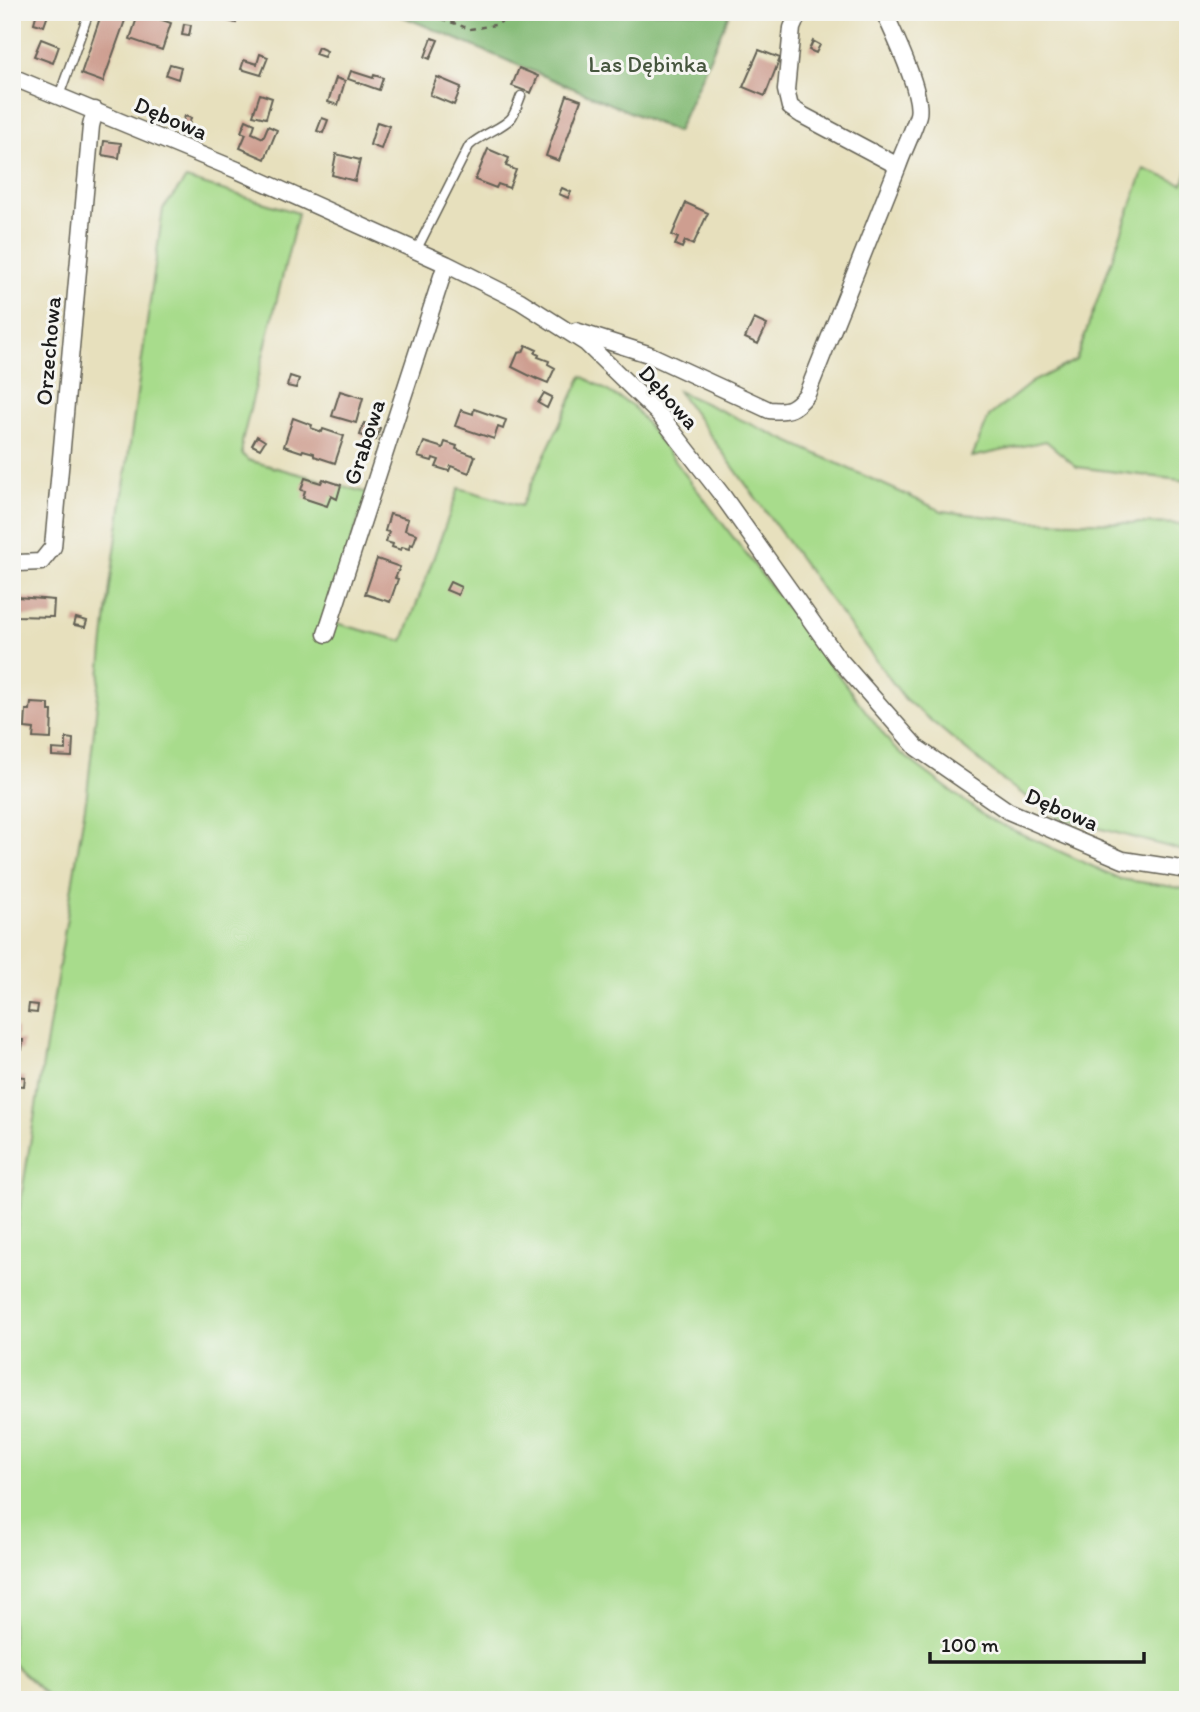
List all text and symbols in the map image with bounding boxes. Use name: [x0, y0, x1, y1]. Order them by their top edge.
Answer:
park label: Las Dębinka: [588, 50, 708, 78]
street label: Dębowa: [130, 90, 212, 146]
street label: Orzechowa: [29, 295, 67, 407]
street label: Dębowa: [633, 359, 705, 435]
street label: Grabowa: [337, 396, 391, 488]
street label: Dębowa: [1021, 781, 1103, 837]
scale bar: [930, 1621, 1144, 1665]
text: 100 m: [941, 1632, 999, 1657]

